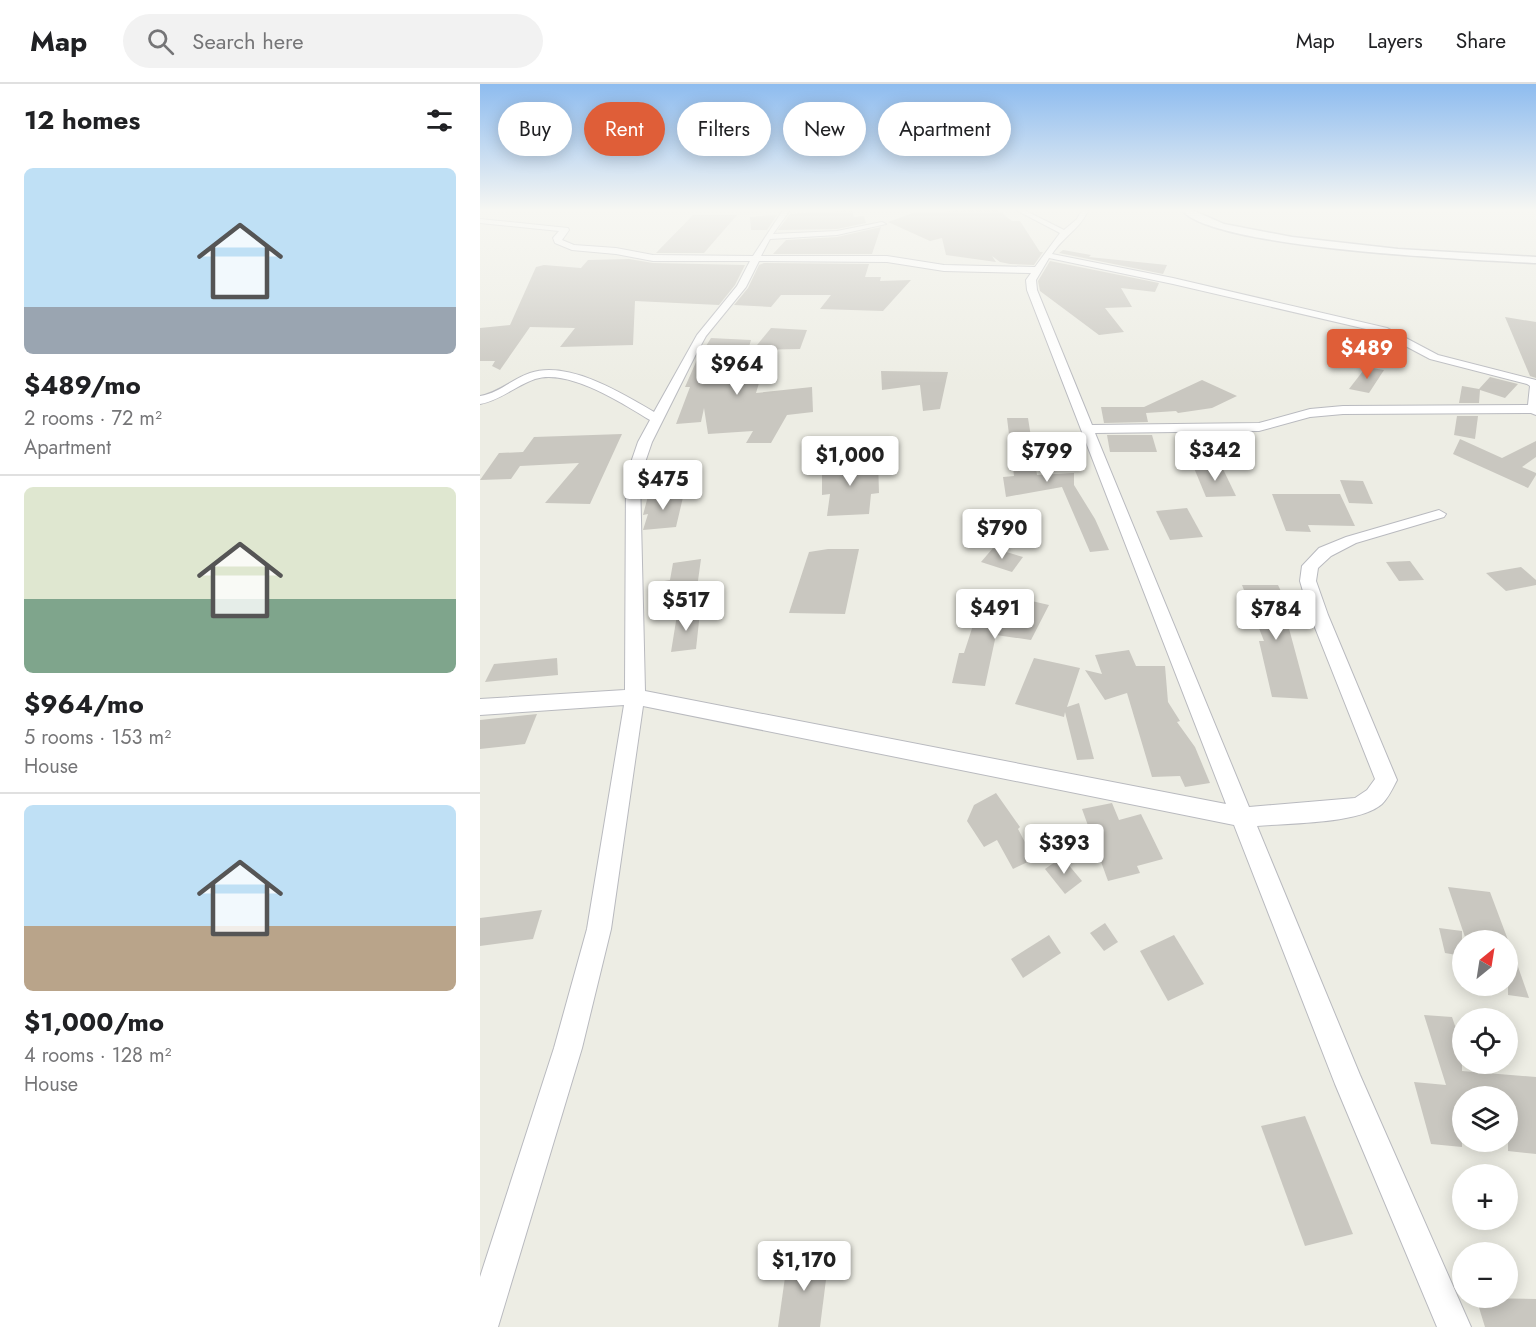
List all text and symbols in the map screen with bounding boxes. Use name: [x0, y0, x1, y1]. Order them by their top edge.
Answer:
search box: [123, 14, 543, 68]
text: Map: [30, 21, 87, 62]
icon: search: [144, 25, 177, 58]
text: Search here: [192, 25, 304, 57]
text: Map: [1296, 26, 1335, 56]
text: Layers: [1368, 26, 1423, 56]
text: Share: [1456, 26, 1506, 56]
text: 12 homes: [24, 101, 140, 139]
chip: Buy: [498, 102, 572, 156]
chip: Rent: [584, 102, 665, 156]
chip: Filters: [677, 102, 771, 156]
chip: New: [783, 102, 866, 156]
chip: Apartment: [878, 102, 1011, 156]
icon: filters: [423, 104, 456, 137]
icon: home: [186, 207, 294, 315]
pin: $489: [1331, 329, 1403, 380]
text: $489: [1341, 334, 1393, 363]
pin: $964: [701, 345, 773, 396]
text: $964: [710, 350, 764, 379]
text: $489/mo: [24, 366, 141, 404]
text: 2 rooms · 72 m²: [24, 404, 162, 433]
pin: $342: [1179, 431, 1251, 482]
pin: $799: [1011, 432, 1083, 483]
text: Apartment: [24, 433, 111, 462]
pin: $1,000: [801, 436, 899, 487]
text: $342: [1189, 436, 1241, 465]
text: $799: [1021, 437, 1073, 466]
text: $1,000: [816, 441, 884, 470]
pin: $475: [627, 460, 699, 511]
text: $475: [637, 465, 689, 494]
pin: $790: [966, 509, 1038, 560]
text: $790: [976, 514, 1028, 543]
icon: home: [186, 526, 294, 634]
pin: $517: [650, 581, 722, 632]
text: $517: [662, 586, 710, 615]
pin: $491: [959, 589, 1031, 640]
pin: $784: [1240, 590, 1312, 641]
text: $491: [970, 594, 1020, 623]
text: $784: [1251, 595, 1302, 624]
text: $964/mo: [24, 685, 144, 723]
text: 5 rooms · 153 m²: [24, 723, 171, 752]
text: House: [24, 752, 78, 781]
pin: $393: [1028, 824, 1100, 875]
text: $393: [1039, 829, 1089, 858]
icon: home: [186, 844, 294, 952]
north arrow: [1452, 930, 1518, 996]
map controls: [1452, 930, 1518, 1308]
text: $1,000/mo: [24, 1003, 164, 1041]
button: locate: [1452, 1008, 1518, 1074]
text: 4 rooms · 128 m²: [24, 1041, 172, 1070]
text: House: [24, 1070, 78, 1099]
button: layers: [1452, 1086, 1518, 1152]
button: +: [1452, 1164, 1518, 1230]
pin: $1,170: [755, 1241, 853, 1292]
button: −: [1452, 1242, 1518, 1308]
text: $1,170: [772, 1246, 836, 1275]

